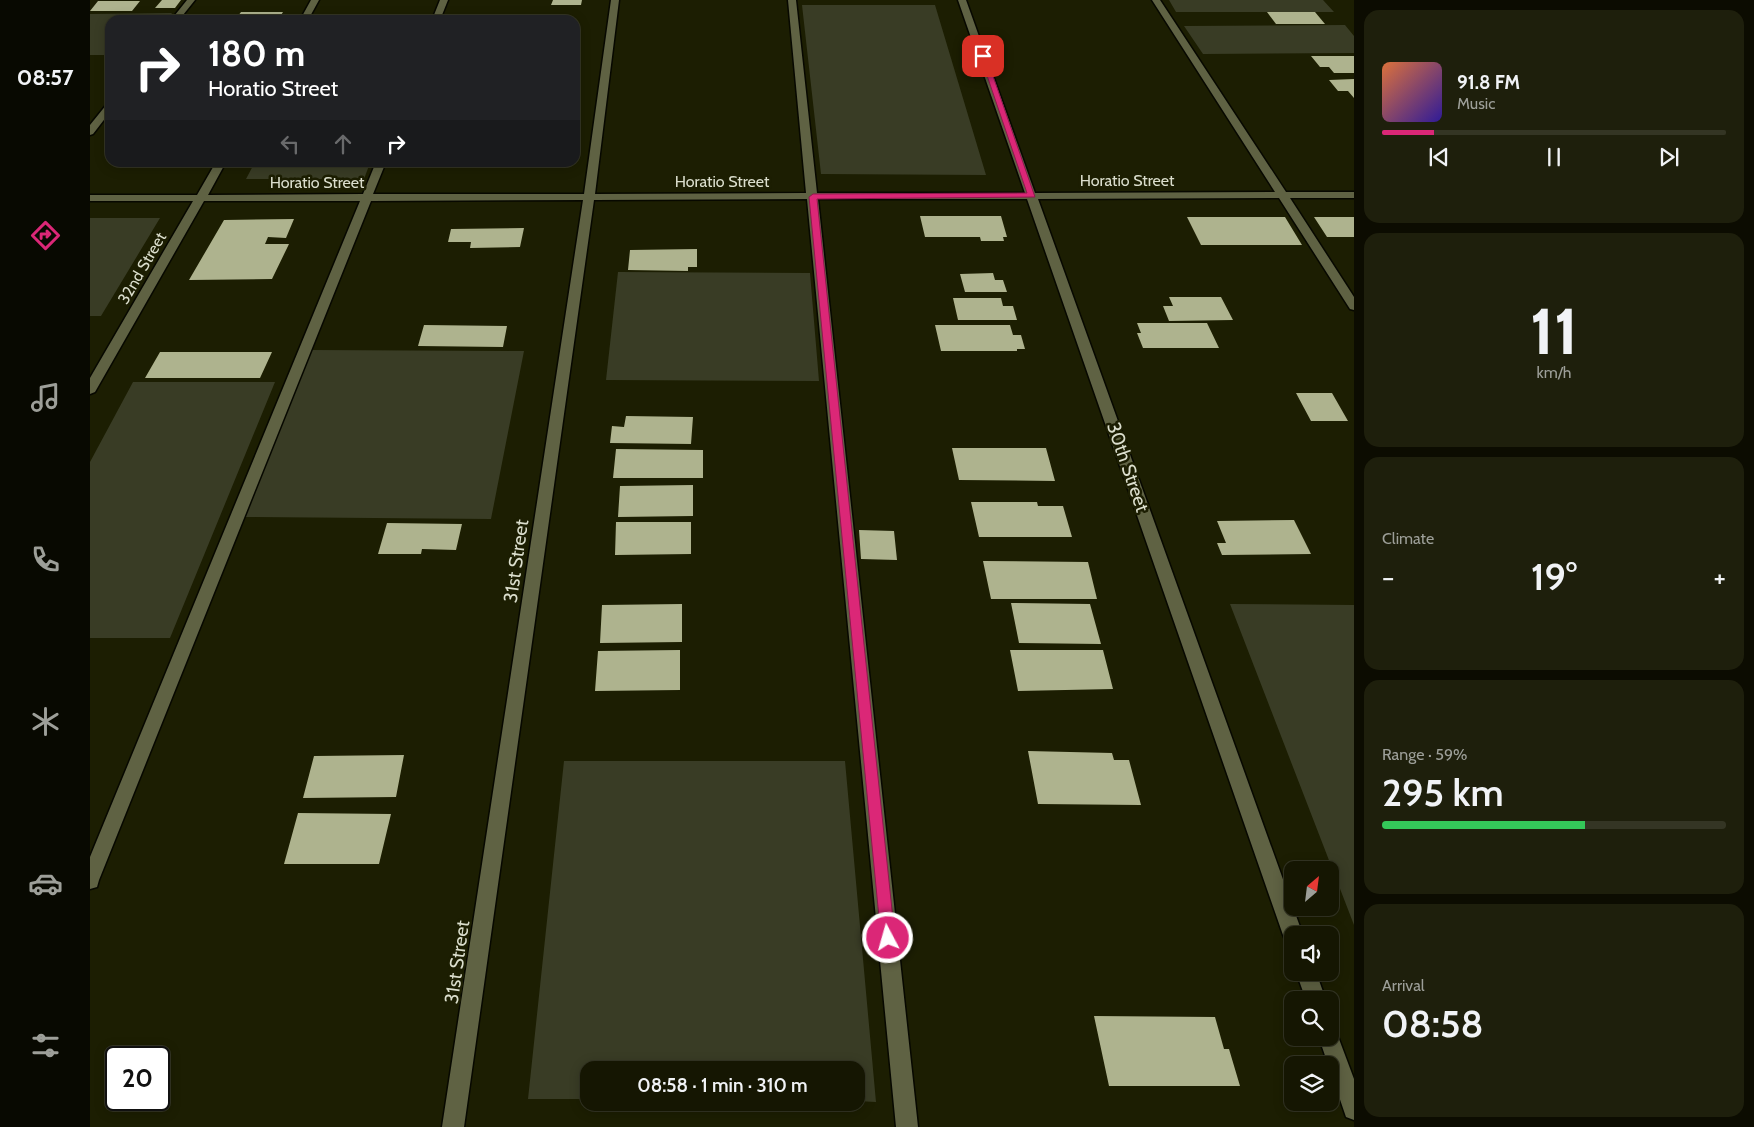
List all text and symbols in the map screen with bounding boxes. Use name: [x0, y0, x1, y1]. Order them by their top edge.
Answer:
text: 180 m: [208, 32, 305, 75]
icon: right: [125, 35, 190, 100]
pin: [962, 35, 1004, 77]
icon: arrive: [969, 42, 997, 70]
text: 08:57: [17, 64, 73, 91]
text: 91.8 FM: [1457, 71, 1520, 94]
text: Horatio Street: [208, 75, 338, 102]
text: Music: [1457, 94, 1495, 113]
icon: left: [276, 130, 304, 158]
icon: ahead: [329, 130, 357, 158]
icon: right: [382, 130, 410, 158]
icon: previous: [1425, 143, 1453, 171]
icon: pause: [1540, 143, 1568, 171]
icon: next: [1655, 143, 1683, 171]
street label: Horatio Street: [1080, 171, 1175, 190]
street label: Horatio Street: [675, 172, 770, 191]
street label: Horatio Street: [270, 173, 365, 192]
icon: directions: [28, 218, 63, 253]
street label: 32nd Street: [114, 228, 170, 307]
text: 11: [1530, 291, 1578, 370]
text: km/h: [1536, 363, 1572, 382]
icon: music: [28, 380, 63, 415]
street label: 30th Street: [1102, 419, 1154, 515]
street label: 31st Street: [499, 517, 533, 604]
text: Climate: [1382, 529, 1434, 548]
icon: phone: [28, 542, 63, 577]
text: 19°: [1531, 553, 1577, 600]
text: −: [1382, 560, 1394, 594]
text: +: [1714, 560, 1726, 594]
icon: climate: [28, 704, 63, 739]
text: Range · 59%: [1382, 745, 1468, 764]
text: 295 km: [1382, 769, 1504, 816]
north arrow: [1284, 861, 1339, 916]
map controls: [1284, 861, 1339, 1111]
icon: car: [28, 866, 63, 901]
position arrow: [861, 911, 913, 963]
street label: 31st Street: [440, 918, 474, 1005]
button: sound: [1284, 926, 1339, 981]
text: Arrival: [1382, 976, 1425, 995]
button: search: [1284, 991, 1339, 1046]
text: 08:58: [1382, 1000, 1483, 1047]
icon: filters: [28, 1028, 63, 1063]
speed limit sign: 20: [105, 1046, 170, 1111]
button: layers: [1284, 1056, 1339, 1111]
text: 08:58 · 1 min · 310 m: [637, 1074, 808, 1097]

